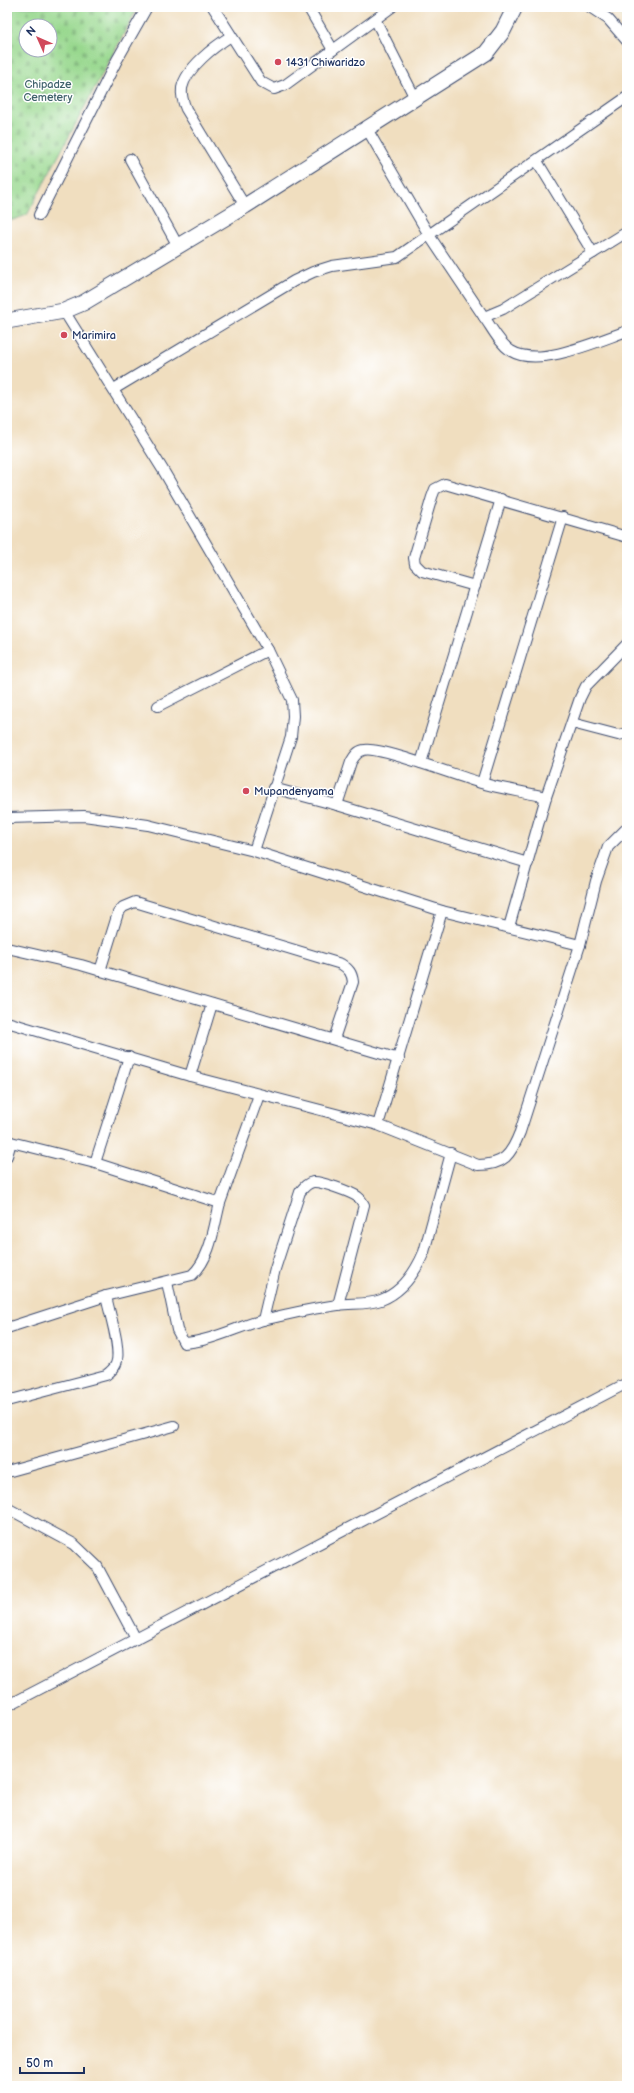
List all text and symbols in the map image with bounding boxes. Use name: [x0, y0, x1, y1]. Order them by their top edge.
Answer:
north arrow: [18, 18, 58, 58]
text: N: [24, 24, 39, 39]
place label: 1431 Chiwaridzo: [286, 56, 365, 69]
marker: 1431 Chiwaridzo: [273, 57, 283, 67]
park label: Chipadze Cemetery: [23, 78, 73, 104]
place label: Marimira: [72, 329, 116, 342]
marker: Marimira: [59, 330, 69, 340]
place label: Mupandenyama: [254, 785, 334, 798]
marker: Mupandenyama: [241, 786, 251, 796]
scale bar: [20, 2049, 84, 2075]
text: 50 m: [26, 2056, 53, 2071]

